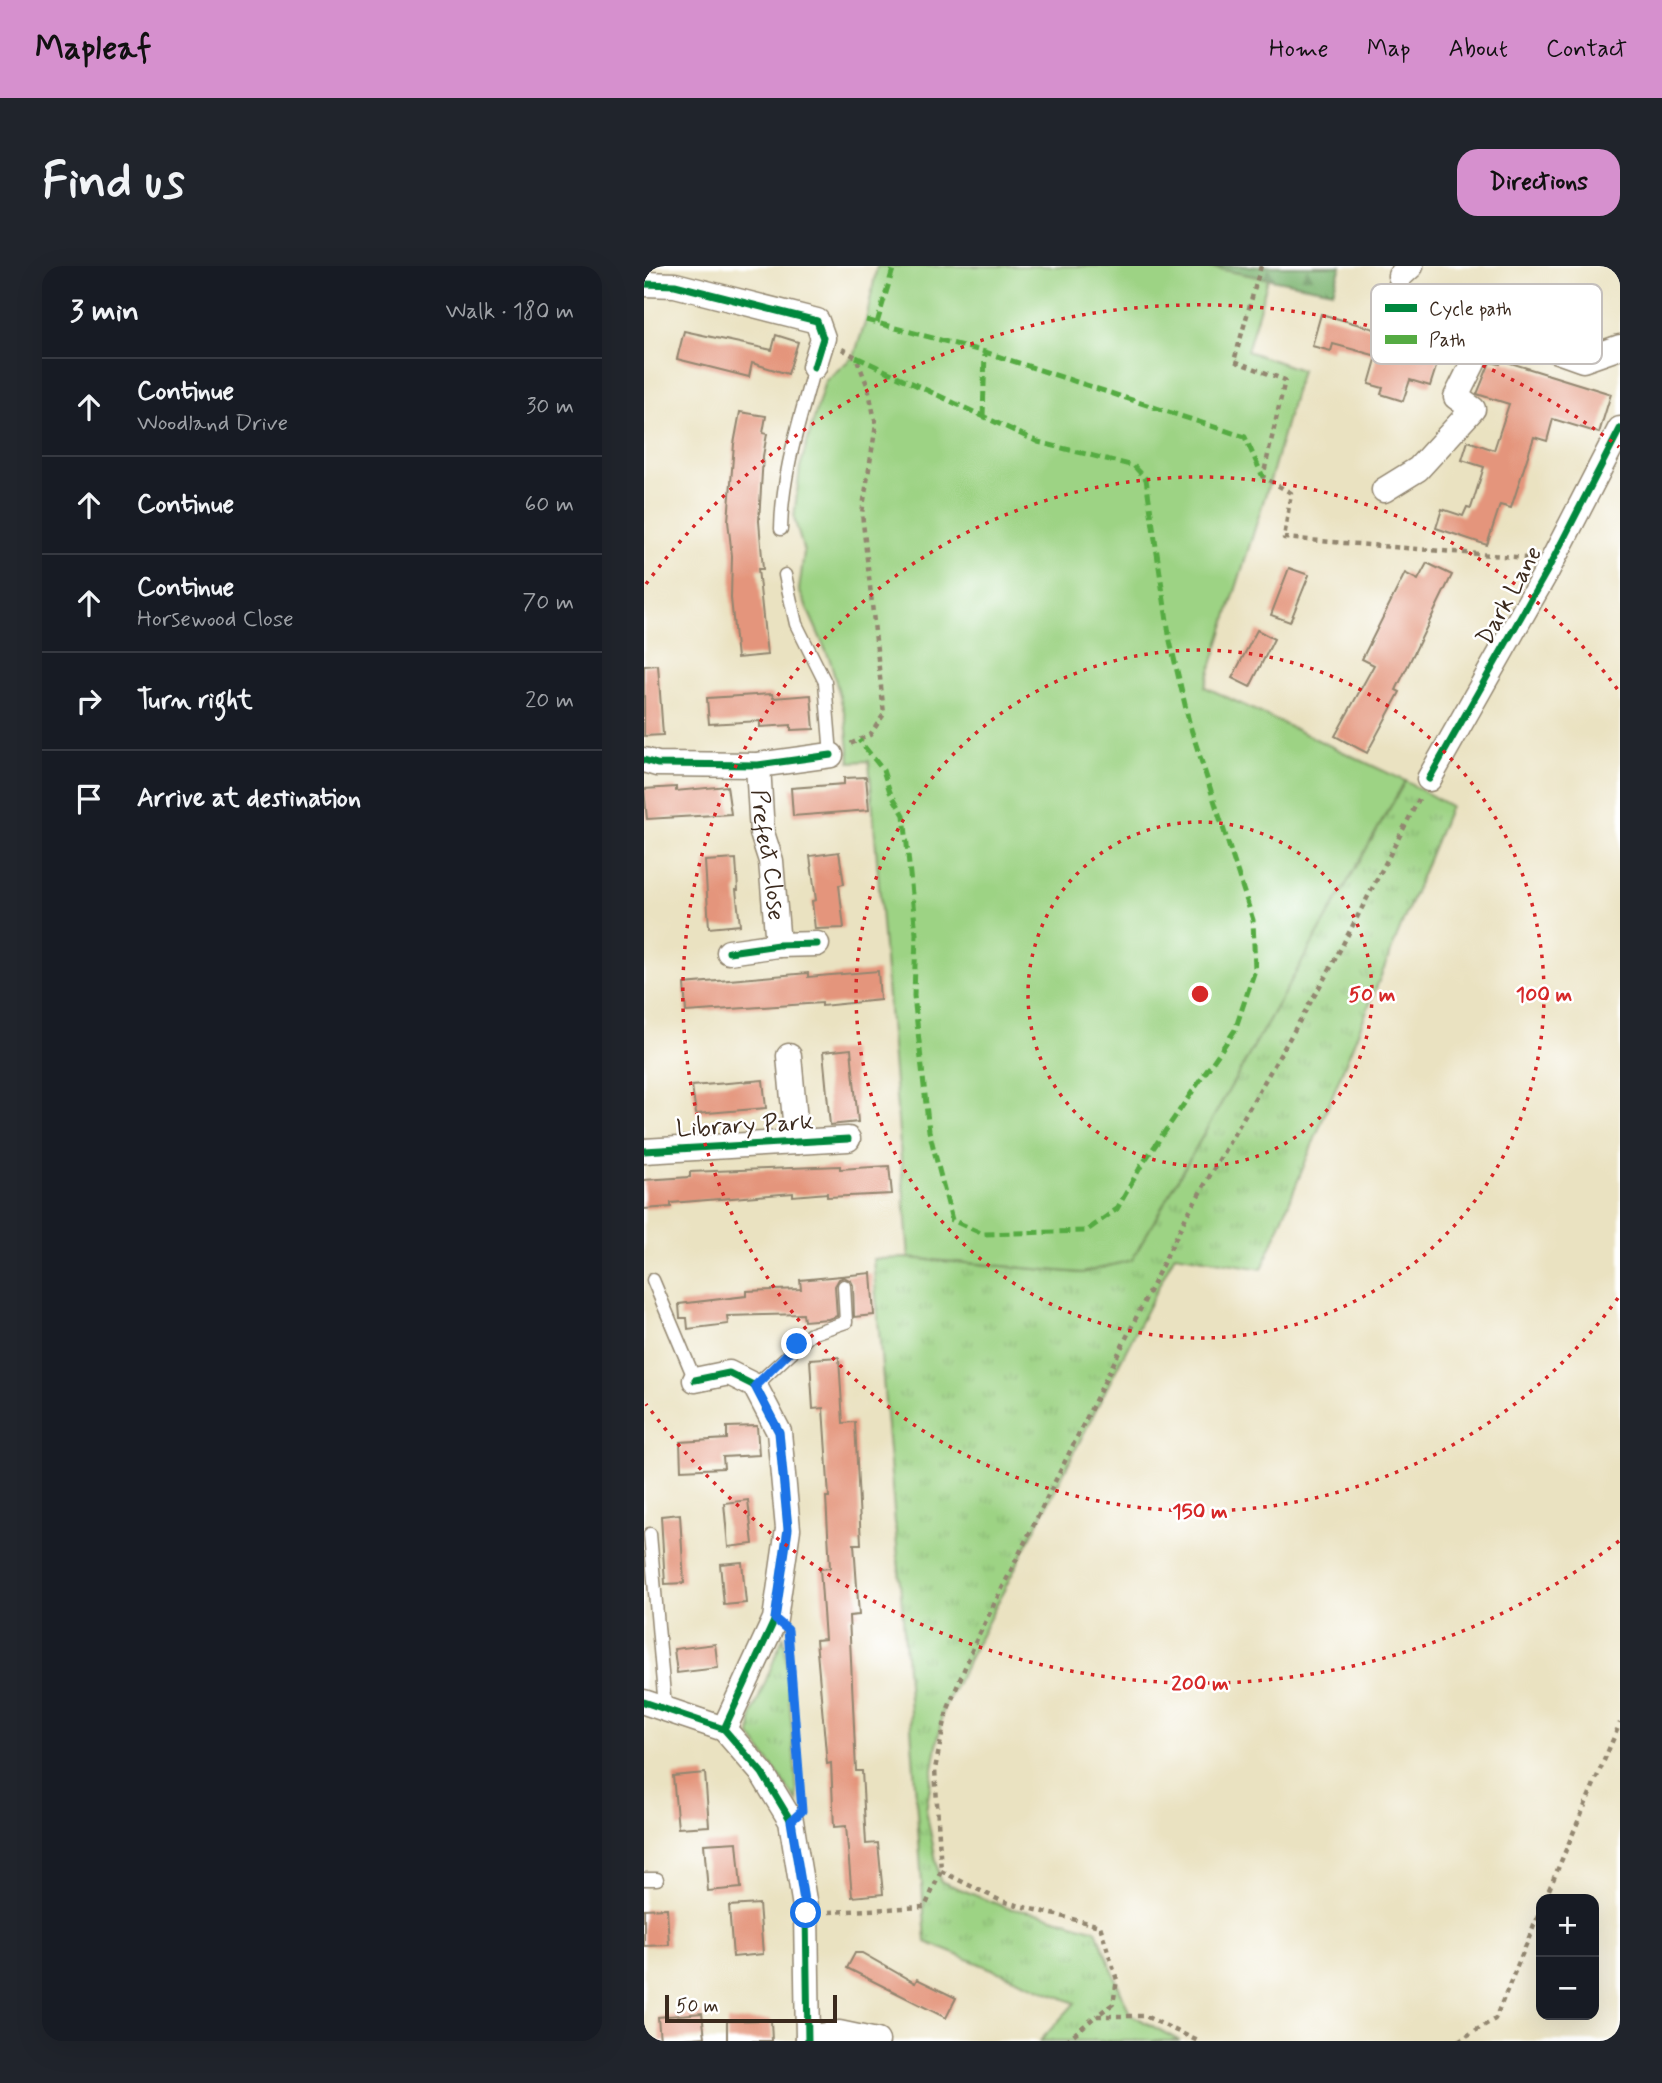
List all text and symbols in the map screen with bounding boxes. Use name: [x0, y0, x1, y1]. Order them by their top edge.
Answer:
text: Mapleaf: [35, 27, 151, 71]
text: Home: [1269, 34, 1329, 65]
text: Map: [1367, 34, 1411, 65]
text: About: [1449, 34, 1508, 65]
text: Contact: [1546, 34, 1627, 65]
button: Directions: [1457, 149, 1620, 216]
text: Find us: [42, 150, 185, 215]
legend: [1371, 284, 1602, 364]
text: 3 min: [70, 292, 139, 331]
text: Walk · 180 m: [445, 297, 574, 327]
text: Cycle path: [1429, 297, 1512, 322]
text: Path: [1429, 328, 1466, 353]
text: Continue: [137, 375, 234, 409]
icon: ahead: [70, 388, 108, 426]
text: 30 m: [526, 392, 574, 422]
text: Woodland Drive: [137, 409, 288, 439]
icon: ahead: [70, 486, 108, 524]
text: Continue: [137, 488, 234, 522]
text: 60 m: [525, 490, 574, 520]
street label: Dark Lane: [1470, 541, 1550, 651]
text: Continue: [137, 571, 234, 605]
icon: ahead: [70, 584, 108, 622]
text: 70 m: [522, 588, 574, 618]
text: Horsewood Close: [137, 605, 294, 635]
icon: right: [70, 682, 108, 720]
text: Turn right: [137, 684, 253, 718]
text: 20 m: [525, 686, 574, 716]
icon: arrive: [70, 780, 108, 818]
text: Arrive at destination: [137, 782, 361, 816]
street label: Prefect Close: [744, 789, 791, 922]
text: 50 m: [1349, 981, 1396, 1009]
text: 100 m: [1516, 981, 1572, 1009]
centre of rings: [1188, 982, 1212, 1006]
street label: Library Park: [676, 1107, 814, 1145]
route end: [781, 1328, 812, 1359]
text: 150 m: [1172, 1498, 1228, 1526]
text: 200 m: [1171, 1670, 1229, 1698]
map controls: [1536, 1894, 1599, 2020]
button: +: [1536, 1894, 1599, 1957]
route start: [790, 1897, 821, 1928]
button: −: [1536, 1957, 1599, 2020]
scale bar: [665, 1992, 836, 2024]
text: 50 m: [676, 1994, 719, 2019]

